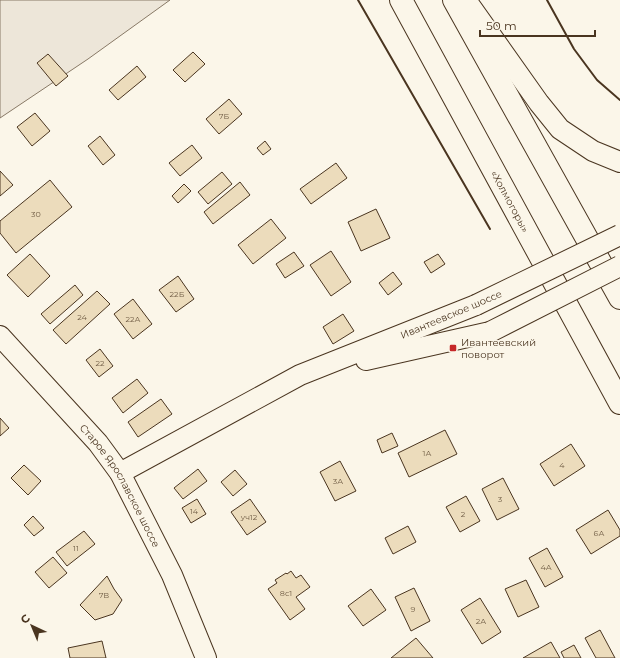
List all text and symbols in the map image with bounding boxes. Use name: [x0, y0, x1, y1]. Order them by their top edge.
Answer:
scale bar: [480, 12, 595, 38]
text: 50 m: [486, 18, 517, 33]
house number: 7Б: [219, 111, 229, 121]
street label: «Холмогоры»: [488, 168, 532, 235]
house number: 30: [31, 209, 41, 219]
street label: Ивантеевское шоссе: [398, 287, 504, 342]
house number: 22Б: [170, 289, 185, 299]
house number: 24: [77, 312, 88, 322]
house number: 22А: [125, 314, 141, 324]
place label: Ивантеевский поворот: [461, 336, 536, 361]
marker: Ивантеевский поворот: [448, 343, 458, 353]
house number: 22: [95, 358, 105, 368]
street label: Старое Ярославское шоссе: [77, 421, 163, 550]
house number: 1А: [423, 448, 431, 458]
house number: 4: [559, 460, 565, 470]
house number: 3А: [333, 476, 343, 486]
house number: 3: [498, 494, 503, 504]
house number: 14: [190, 506, 199, 516]
house number: 2: [461, 509, 466, 519]
house number: уч12: [240, 512, 258, 522]
house number: 6А: [594, 528, 604, 538]
house number: 11: [73, 543, 79, 553]
house number: 4А: [540, 562, 552, 572]
house number: 8с1: [280, 588, 292, 598]
house number: 7В: [99, 590, 109, 600]
house number: 9: [411, 604, 416, 614]
north arrow: [12, 606, 52, 646]
text: С: [17, 611, 33, 627]
house number: 2А: [476, 616, 486, 626]

